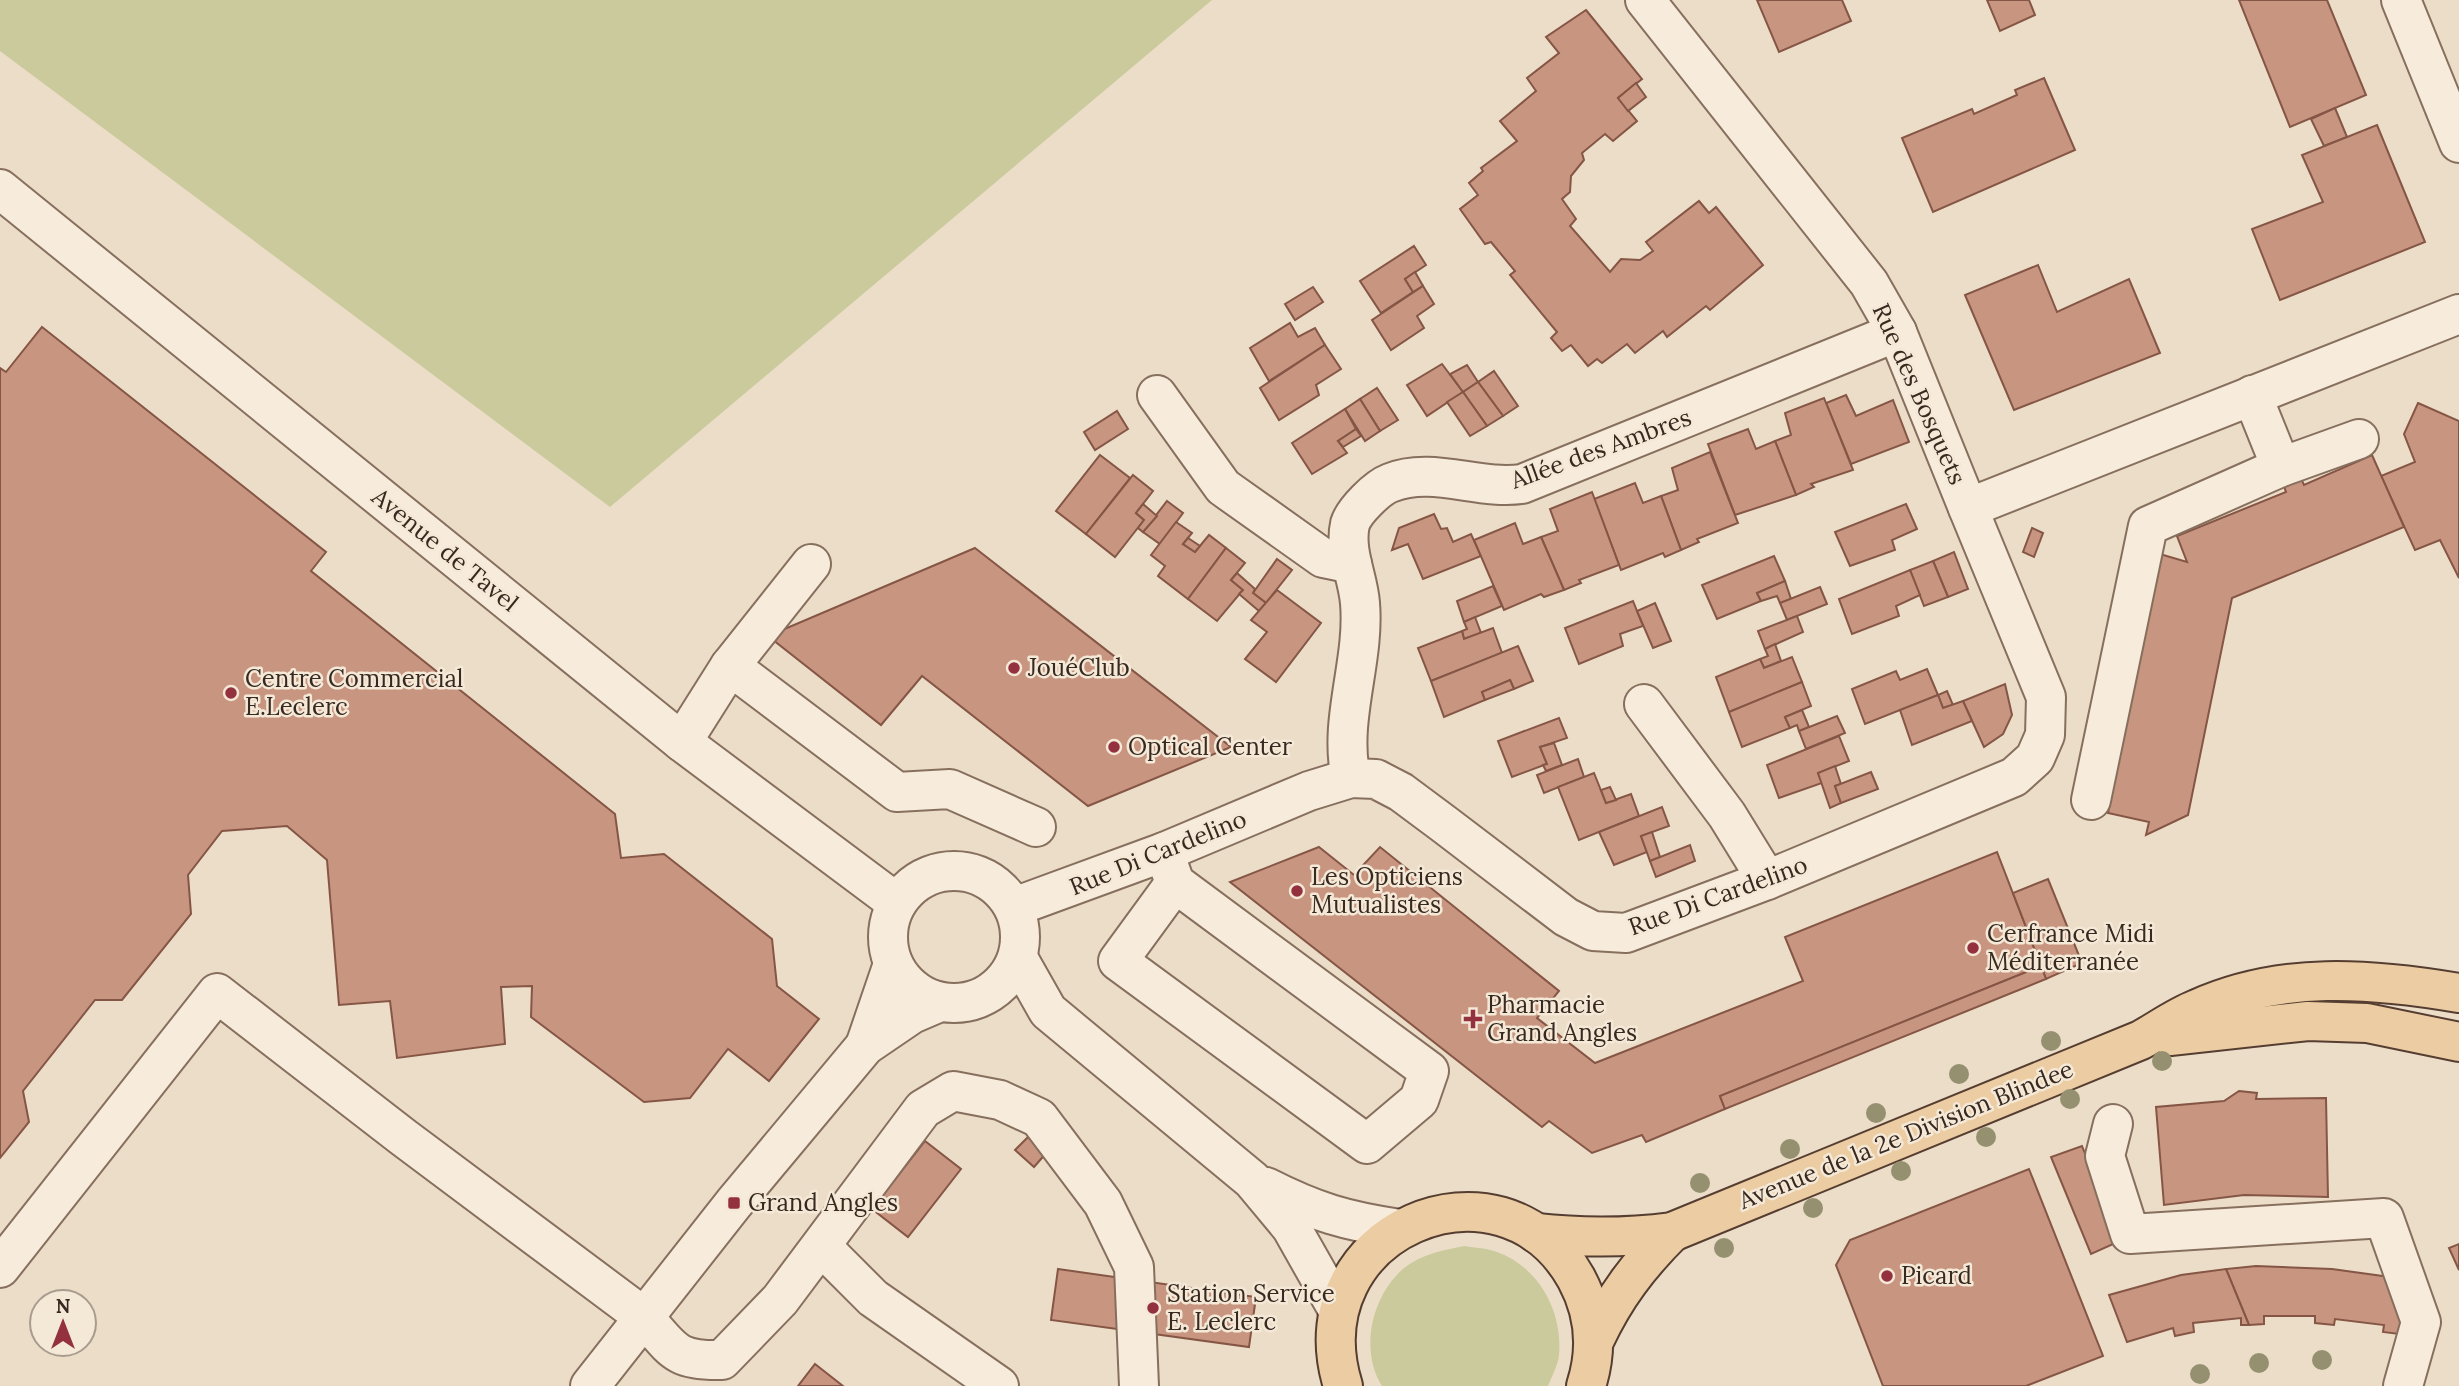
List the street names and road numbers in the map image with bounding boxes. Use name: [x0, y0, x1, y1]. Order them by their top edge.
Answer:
street label: Rue des Bosquets: [1866, 298, 1973, 489]
street label: Allée des Ambres: [1505, 401, 1695, 496]
street label: Avenue de Tavel: [365, 480, 525, 618]
street label: Rue Di Cardelino: [1065, 803, 1251, 902]
street label: Rue Di Cardelino: [1624, 849, 1812, 942]
street label: Avenue de la 2e Division Blindee: [1733, 1053, 2078, 1216]

